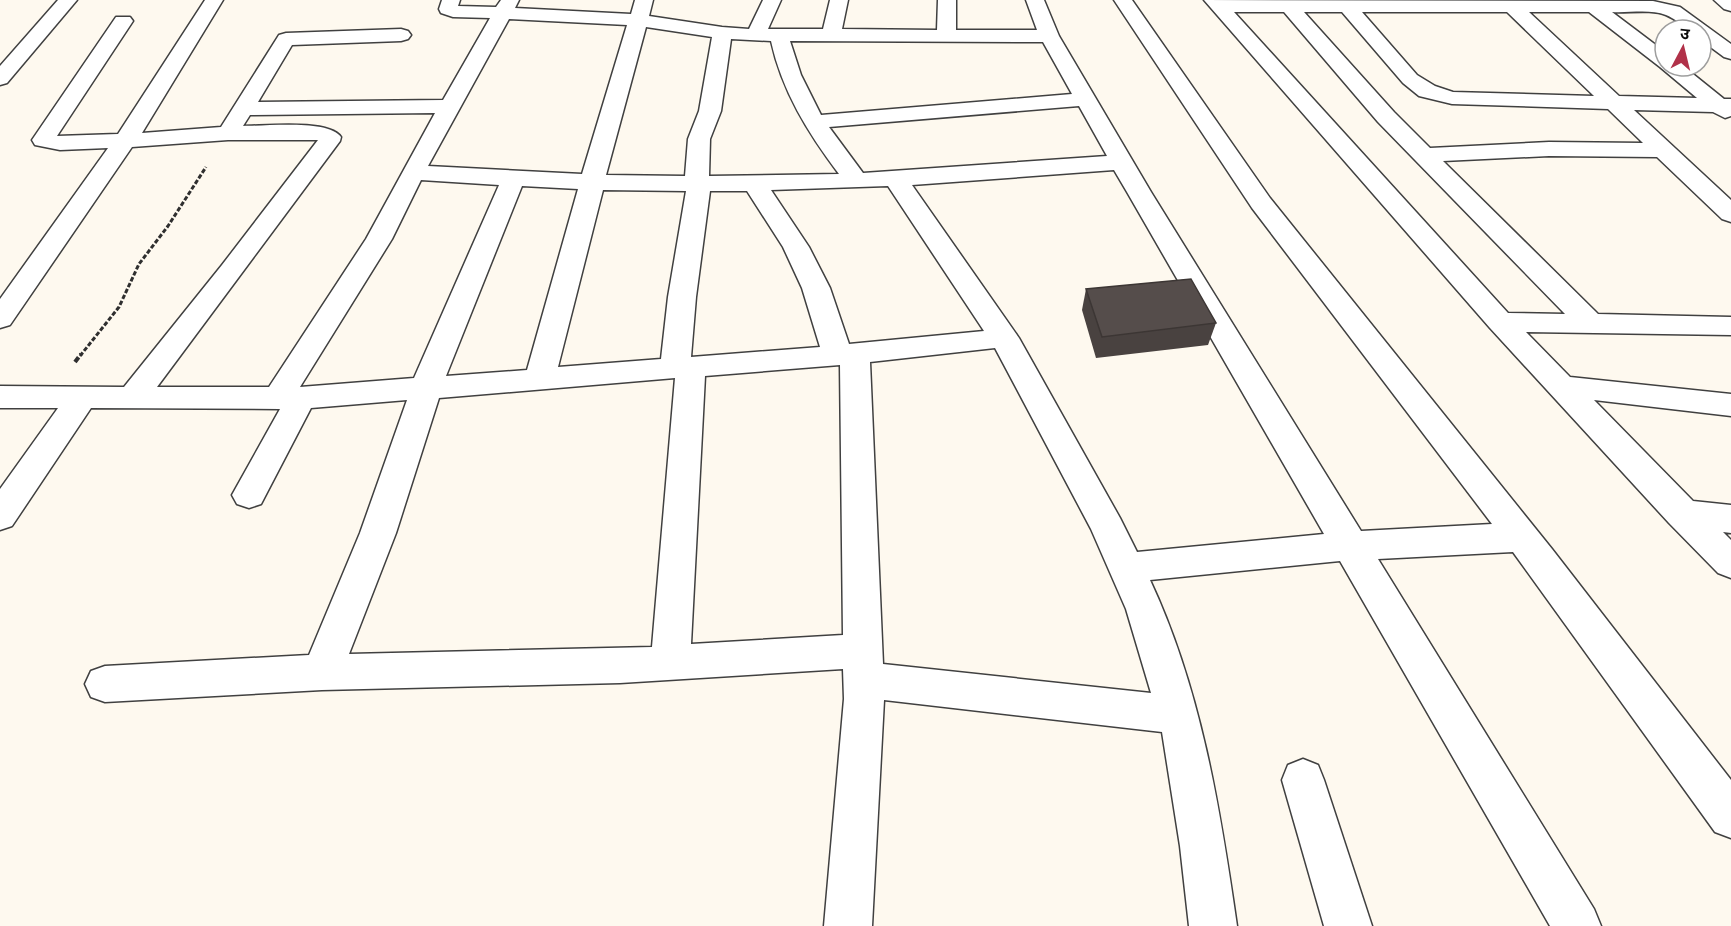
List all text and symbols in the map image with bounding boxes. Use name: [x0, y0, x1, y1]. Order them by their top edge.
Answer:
north arrow: [1653, 18, 1713, 78]
text: उ: [1679, 22, 1691, 45]

